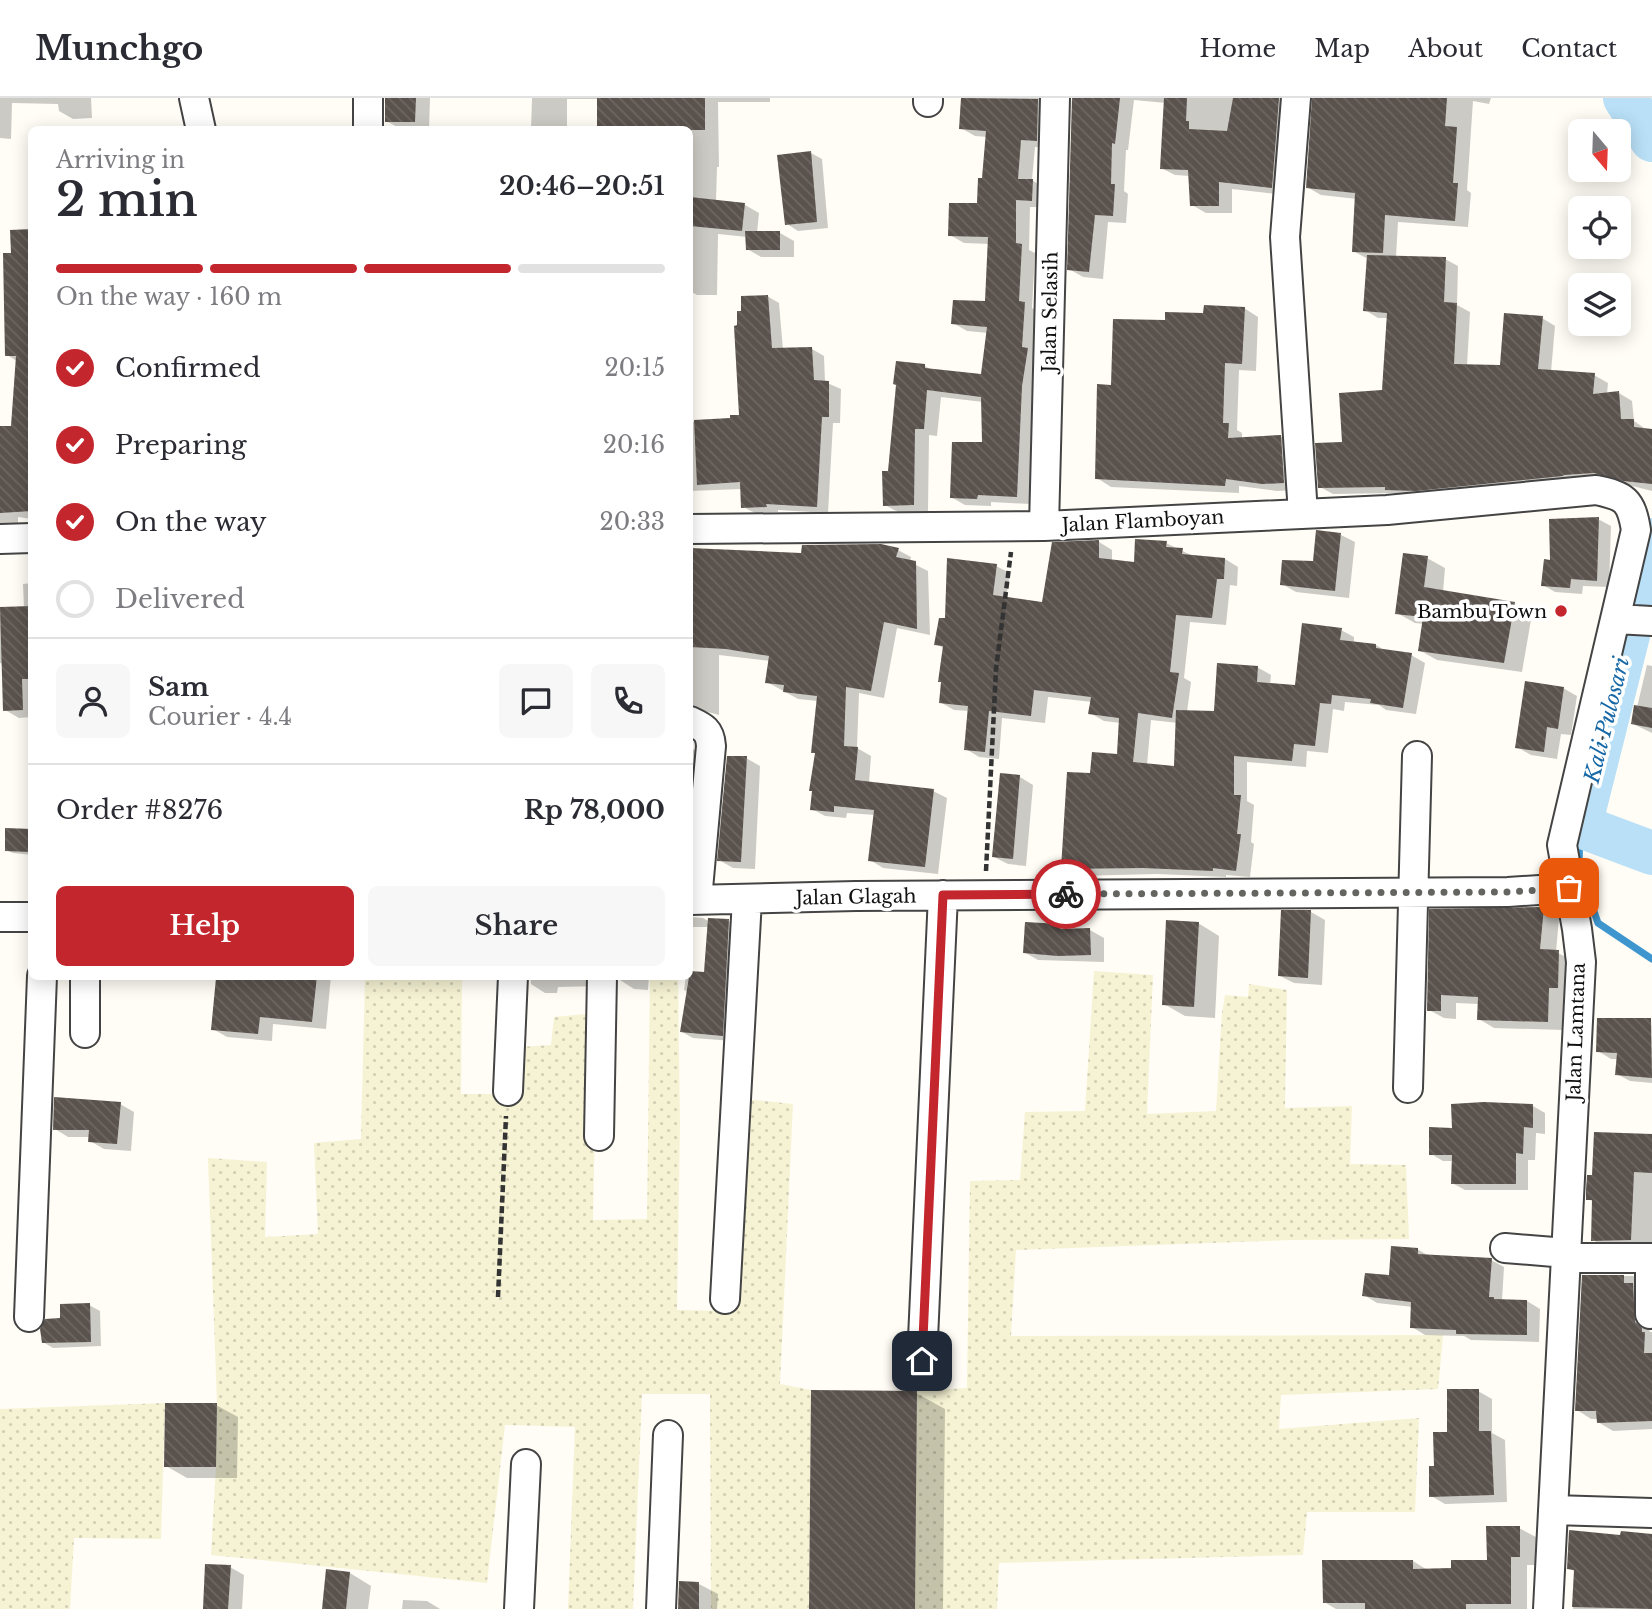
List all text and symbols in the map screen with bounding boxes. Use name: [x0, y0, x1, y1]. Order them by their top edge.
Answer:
text: Munchgo: [35, 28, 203, 69]
text: Home: [1200, 34, 1276, 63]
text: Map: [1314, 34, 1370, 63]
text: About: [1408, 34, 1483, 63]
text: Contact: [1521, 34, 1617, 63]
north arrow: [1568, 119, 1631, 182]
map controls: [1568, 119, 1631, 336]
text: Arriving in: [56, 146, 185, 174]
text: 20:46–20:51: [499, 170, 665, 202]
text: 2 min: [56, 171, 198, 228]
button: locate: [1568, 196, 1631, 259]
street label: Jalan Selasih: [1037, 251, 1063, 376]
button: layers: [1568, 273, 1631, 336]
text: On the way · 160 m: [56, 283, 282, 311]
icon: check: [56, 349, 94, 387]
text: Confirmed: [115, 352, 260, 384]
text: 20:15: [605, 354, 665, 382]
icon: check: [56, 426, 94, 464]
text: Preparing: [115, 429, 247, 461]
text: 20:16: [603, 431, 665, 459]
icon: check: [56, 503, 94, 541]
street label: Jalan Flamboyan: [1058, 505, 1225, 537]
text: On the way: [115, 506, 267, 538]
text: 20:33: [600, 508, 665, 536]
text: Delivered: [115, 583, 245, 615]
place label: Bambu Town: [1417, 600, 1547, 623]
marker: Bambu Town: [1553, 603, 1569, 619]
water label: Kali Pulosari: [1579, 654, 1635, 787]
button: person: [56, 664, 130, 738]
button: chat: [499, 664, 573, 738]
button: phone: [591, 664, 665, 738]
text: Sam: [148, 671, 209, 703]
text: Courier · 4.4: [148, 703, 292, 731]
text: Order #8276: [56, 794, 223, 826]
text: Rp 78,000: [524, 794, 665, 826]
pin: [1539, 858, 1599, 918]
courier: [1031, 859, 1101, 929]
icon: bag: [1550, 869, 1588, 907]
icon: bike: [1047, 875, 1085, 913]
street label: Jalan Glagah: [792, 884, 917, 910]
button: Help: [56, 886, 354, 966]
button: Share: [368, 886, 665, 966]
street label: Jalan Lamtana: [1562, 962, 1590, 1105]
pin: [892, 1331, 952, 1391]
icon: home: [903, 1342, 941, 1380]

